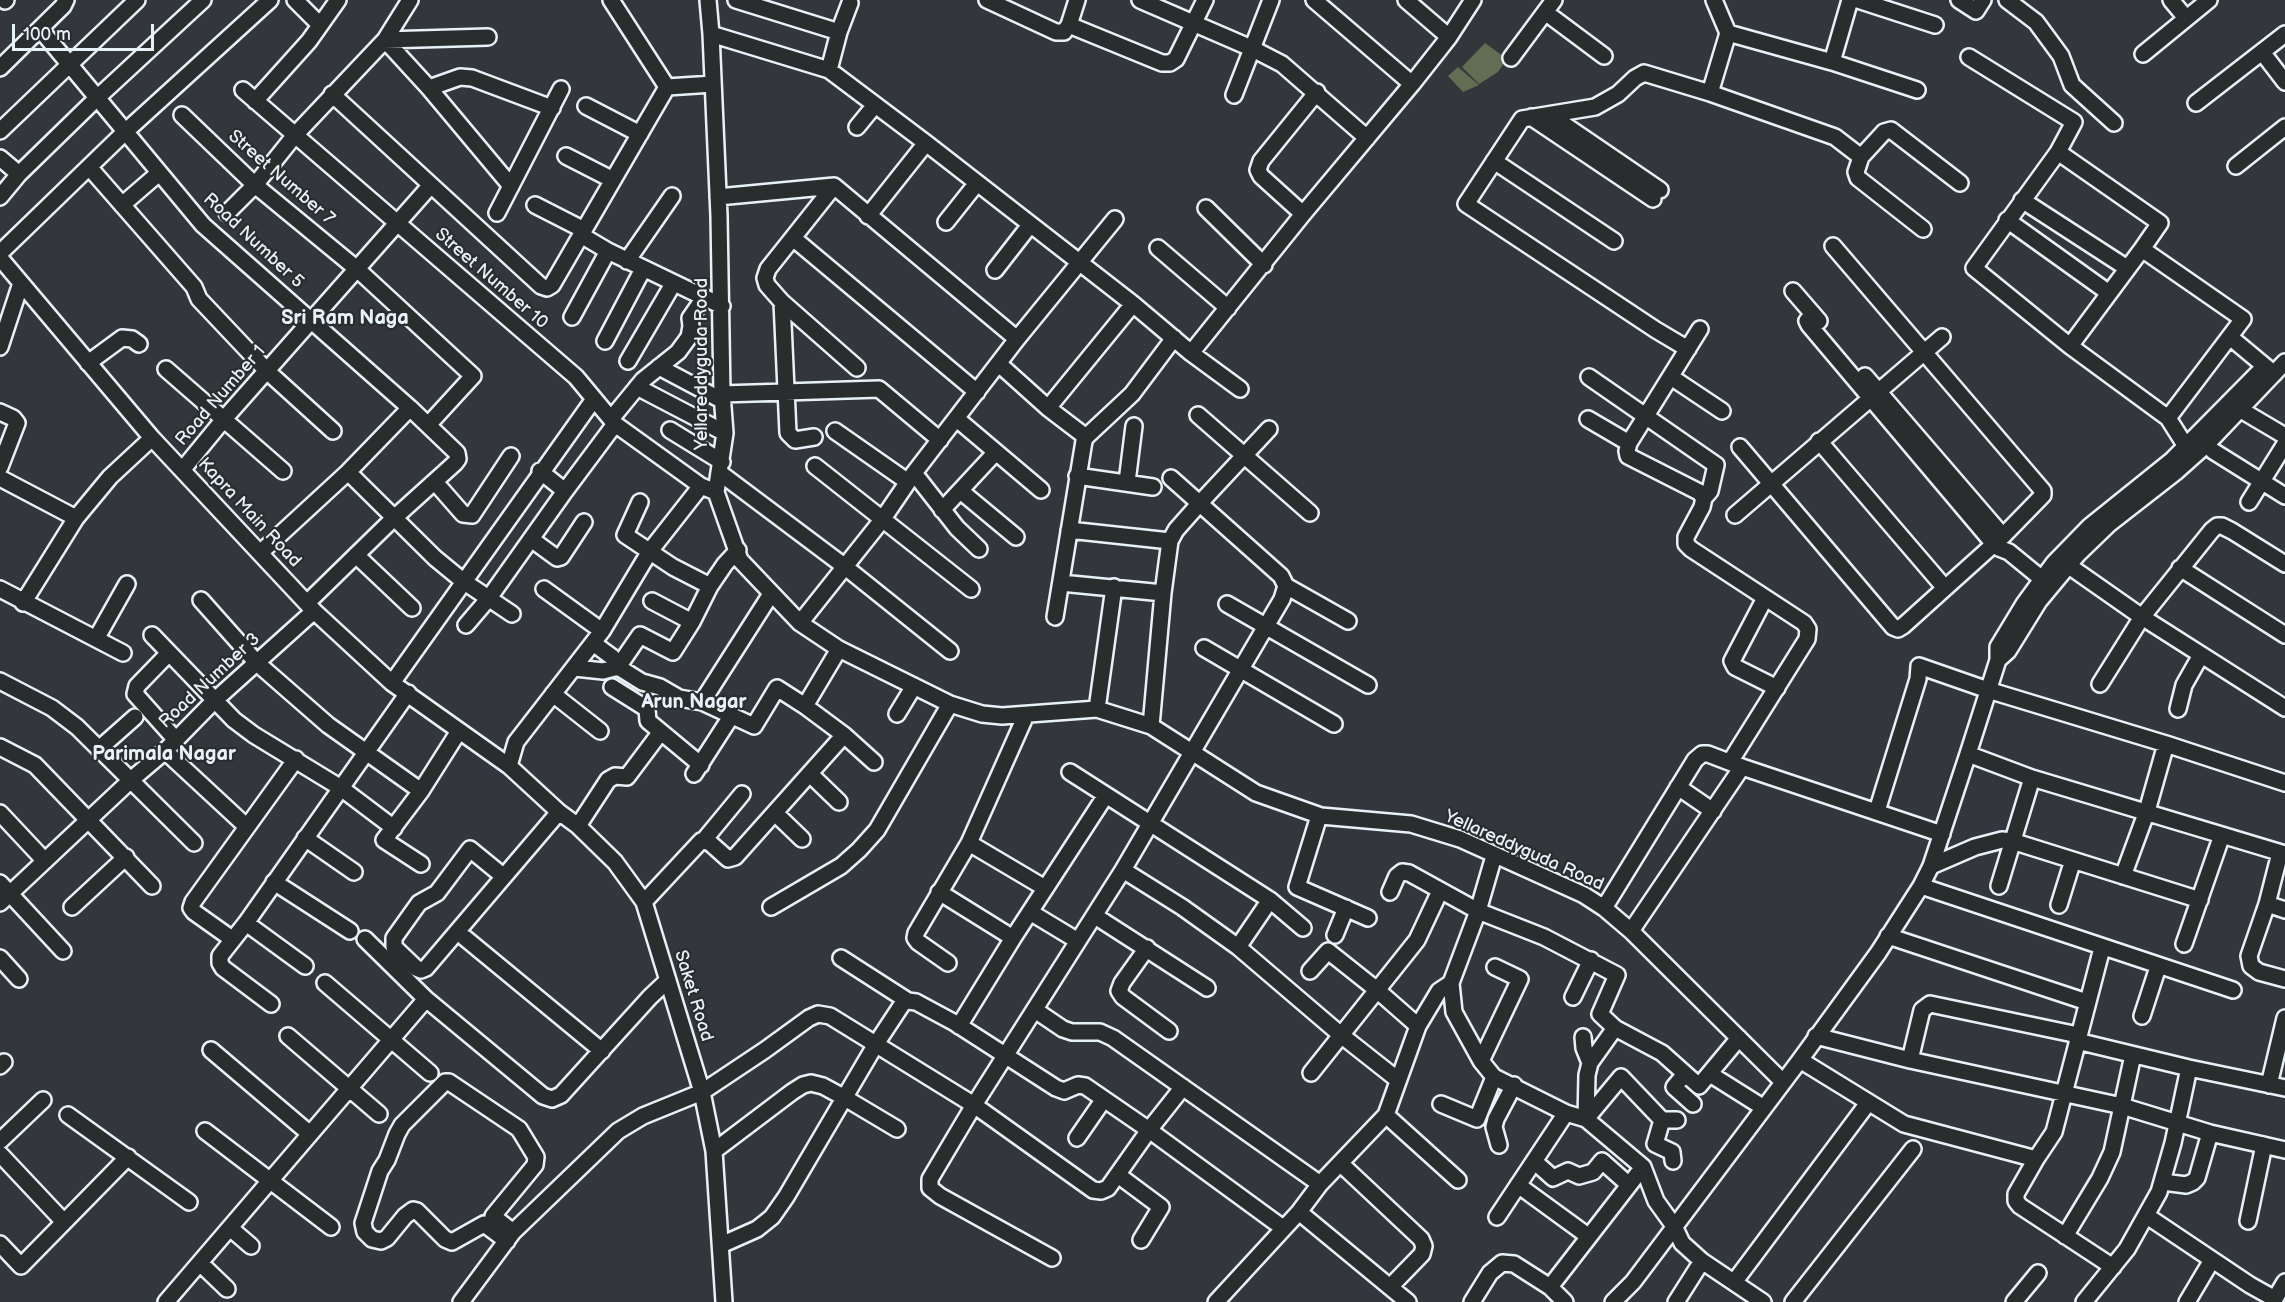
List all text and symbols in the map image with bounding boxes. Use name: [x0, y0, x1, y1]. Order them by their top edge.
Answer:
scale bar: [15, 12, 158, 50]
text: 100 m: [23, 24, 71, 45]
street label: Street Number 7: [223, 126, 339, 230]
street label: Road Number 5: [198, 189, 308, 293]
street label: Street Number 10: [430, 224, 552, 334]
street label: Yellareddyguda Road: [691, 278, 713, 450]
district label: Sri Ram Naga: [281, 307, 409, 331]
street label: Road Number 1: [171, 341, 271, 451]
street label: Kapra Main Road: [193, 454, 305, 572]
street label: Road Number 3: [155, 629, 265, 733]
district label: Arun Nagar: [642, 691, 746, 715]
district label: Parimala Nagar: [92, 743, 236, 767]
street label: Yellareddyguda Road: [1441, 806, 1607, 896]
street label: Saket Road: [669, 948, 717, 1044]

